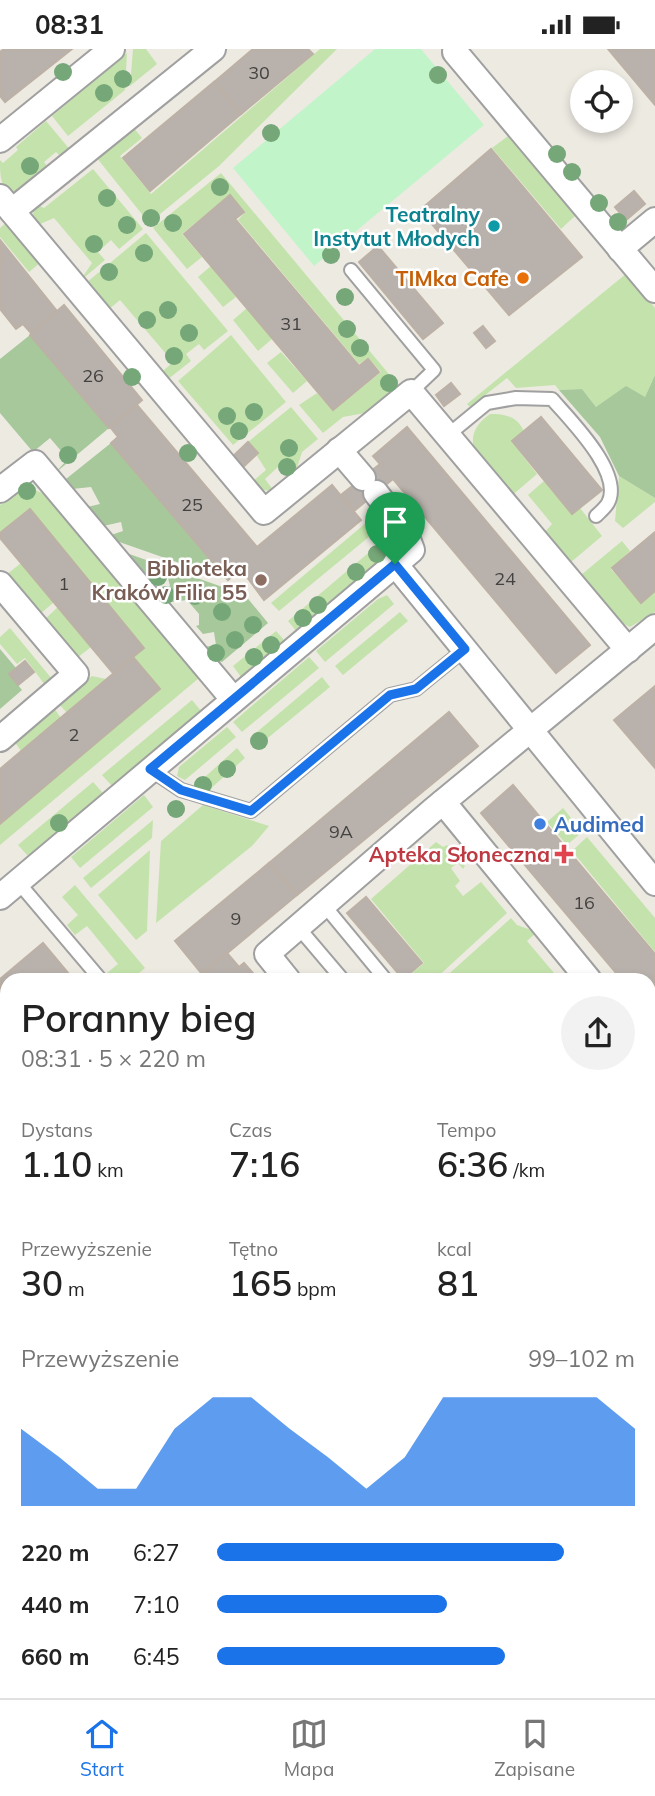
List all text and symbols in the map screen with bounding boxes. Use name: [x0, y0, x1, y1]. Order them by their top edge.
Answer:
text: 08:31: [35, 8, 104, 41]
house number: 30: [248, 61, 270, 84]
map controls: [570, 70, 633, 133]
button: locate: [570, 70, 633, 133]
place label: Teatralny Instytut Młodych: [313, 201, 481, 251]
marker: Teatralny Instytut Młodych: [486, 218, 502, 234]
place label: TIMka Cafe: [396, 265, 509, 291]
marker: TIMka Cafe: [515, 270, 531, 286]
house number: 31: [280, 312, 302, 335]
house number: 26: [82, 364, 104, 387]
pin: [365, 492, 425, 564]
house number: 25: [181, 493, 203, 516]
icon: arrive: [376, 503, 414, 541]
place label: Biblioteka Kraków Filia 55: [92, 555, 247, 605]
house number: 24: [494, 567, 516, 590]
house number: 1: [59, 572, 69, 595]
marker: Biblioteka Kraków Filia 55: [253, 572, 269, 588]
house number: 2: [69, 723, 79, 746]
place label: Audimed: [554, 811, 644, 837]
marker: Audimed: [532, 816, 548, 832]
house number: 9A: [329, 820, 353, 843]
place label: Apteka Słoneczna: [369, 841, 550, 867]
marker: Apteka Słoneczna: [556, 846, 572, 862]
house number: 16: [573, 891, 595, 914]
house number: 9: [231, 907, 241, 930]
text: Poranny bieg: [21, 994, 256, 1042]
button: share: [561, 996, 635, 1070]
text: 08:31 · 5 × 220 m: [21, 1044, 206, 1073]
text: Dystans: [21, 1118, 93, 1142]
text: Czas: [229, 1118, 272, 1142]
text: Tempo: [437, 1118, 496, 1142]
text: 1.10: [21, 1142, 92, 1186]
text: 7:16: [229, 1142, 300, 1186]
text: 6:36: [437, 1142, 508, 1186]
text: km: [92, 1158, 124, 1182]
text: /km: [508, 1158, 545, 1182]
text: Przewyższenie: [21, 1237, 152, 1261]
text: Tętno: [229, 1237, 278, 1261]
text: kcal: [437, 1237, 472, 1261]
text: 30: [21, 1261, 63, 1305]
text: 165: [229, 1261, 292, 1305]
text: 81: [437, 1261, 479, 1305]
text: m: [63, 1277, 85, 1301]
text: bpm: [292, 1277, 336, 1301]
text: Przewyższenie: [21, 1344, 179, 1373]
text: 99–102 m: [528, 1344, 635, 1373]
text: 220 m: [21, 1538, 89, 1567]
text: 6:27: [133, 1538, 180, 1567]
text: 440 m: [21, 1590, 89, 1619]
text: 7:10: [133, 1590, 180, 1619]
text: 660 m: [21, 1642, 89, 1671]
text: 6:45: [133, 1642, 180, 1671]
tab: Start: [80, 1715, 124, 1781]
tab: Mapa: [284, 1715, 334, 1781]
tab: Zapisane: [494, 1715, 575, 1781]

